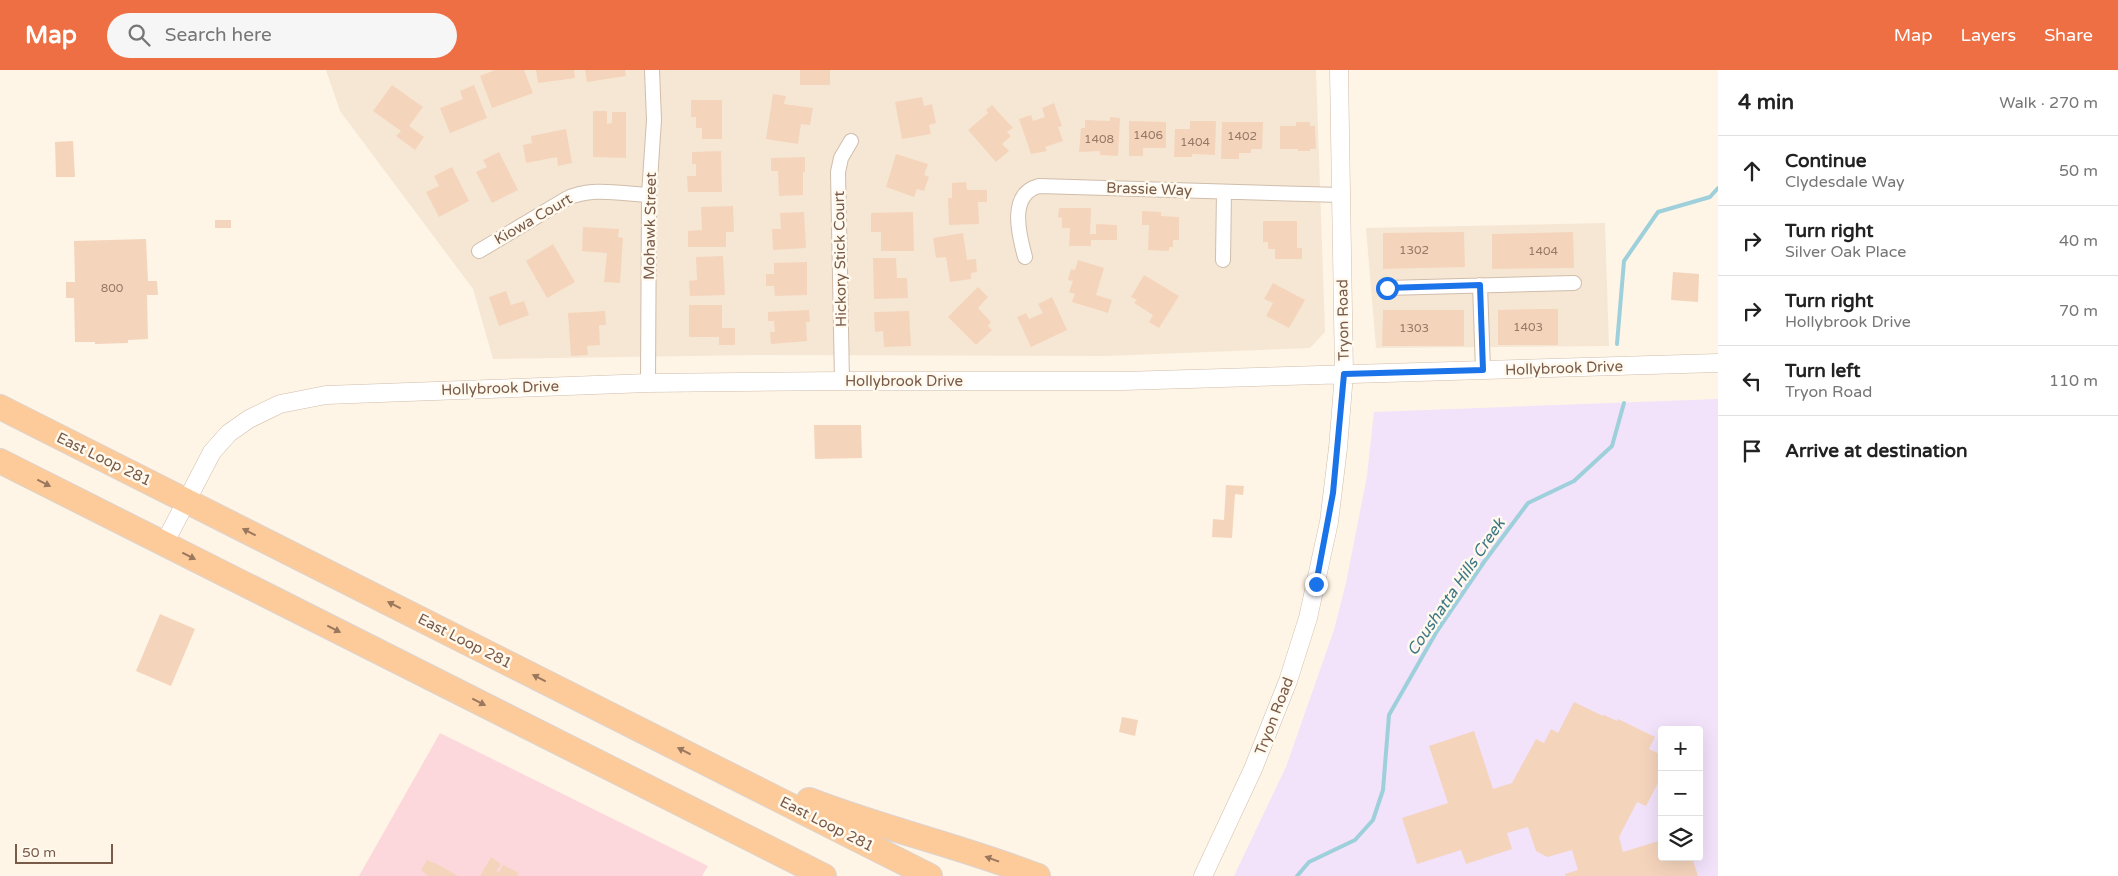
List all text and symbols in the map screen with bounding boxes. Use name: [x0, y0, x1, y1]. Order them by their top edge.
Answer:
search box: [107, 13, 457, 58]
text: Map: [25, 21, 77, 50]
icon: search: [125, 21, 153, 49]
text: Search here: [165, 24, 272, 46]
text: Map: [1894, 24, 1933, 46]
text: Layers: [1961, 24, 2016, 46]
text: Share: [2044, 24, 2093, 46]
text: 4 min: [1738, 90, 1794, 115]
text: Walk · 270 m: [1999, 93, 2098, 113]
house number: 1406: [1133, 128, 1163, 142]
house number: 1402: [1227, 129, 1257, 143]
house number: 1408: [1084, 132, 1114, 146]
house number: 1404: [1180, 135, 1211, 149]
text: Continue: [1785, 150, 1867, 172]
icon: ahead: [1738, 157, 1766, 185]
text: 50 m: [2059, 161, 2098, 181]
street label: Mohawk Street: [640, 172, 660, 280]
text: Clydesdale Way: [1785, 172, 1905, 192]
street label: Brassie Way: [1106, 179, 1192, 199]
street label: Kiowa Court: [491, 189, 575, 249]
street label: Hickory Stick Court: [830, 191, 850, 327]
text: Turn right: [1785, 220, 1873, 242]
icon: right: [1738, 227, 1766, 255]
text: 40 m: [2059, 231, 2098, 251]
text: Silver Oak Place: [1785, 242, 1906, 262]
house number: 1302: [1399, 243, 1429, 257]
house number: 1404: [1528, 244, 1559, 258]
route start: [1376, 277, 1399, 300]
street label: Tryon Road: [1333, 279, 1353, 361]
house number: 800: [101, 281, 124, 295]
text: Turn right: [1785, 290, 1873, 312]
icon: right: [1738, 297, 1766, 325]
text: 70 m: [2059, 301, 2098, 321]
text: Hollybrook Drive: [1785, 312, 1911, 332]
house number: 1403: [1513, 320, 1543, 334]
house number: 1303: [1399, 321, 1429, 335]
street label: Hollybrook Drive: [1505, 357, 1623, 379]
text: Turn left: [1785, 360, 1861, 382]
icon: left: [1738, 367, 1766, 395]
text: 110 m: [2049, 371, 2098, 391]
street label: Hollybrook Drive: [845, 372, 963, 390]
street label: Hollybrook Drive: [441, 377, 559, 399]
text: Tryon Road: [1785, 382, 1872, 402]
street label: East Loop 281: [54, 428, 154, 490]
icon: arrive: [1738, 437, 1766, 465]
text: Arrive at destination: [1785, 440, 1968, 462]
one-way arrow: [36, 479, 51, 487]
water label: Coushatta Hills Creek: [1403, 513, 1510, 659]
one-way arrow: [241, 528, 256, 536]
one-way arrow: [181, 552, 196, 560]
route end: [1305, 573, 1328, 596]
one-way arrow: [387, 601, 401, 609]
street label: East Loop 281: [415, 610, 515, 672]
one-way arrow: [327, 625, 341, 633]
one-way arrow: [532, 674, 546, 682]
street label: Tryon Road: [1251, 675, 1297, 757]
one-way arrow: [472, 698, 486, 706]
map controls: [1658, 726, 1703, 861]
button: +: [1658, 726, 1703, 771]
one-way arrow: [677, 747, 691, 755]
button: −: [1658, 771, 1703, 816]
street label: East Loop 281: [777, 793, 877, 855]
button: layers: [1658, 816, 1703, 861]
scale bar: [15, 841, 112, 864]
text: 50 m: [22, 844, 56, 861]
one-way arrow: [984, 855, 999, 862]

